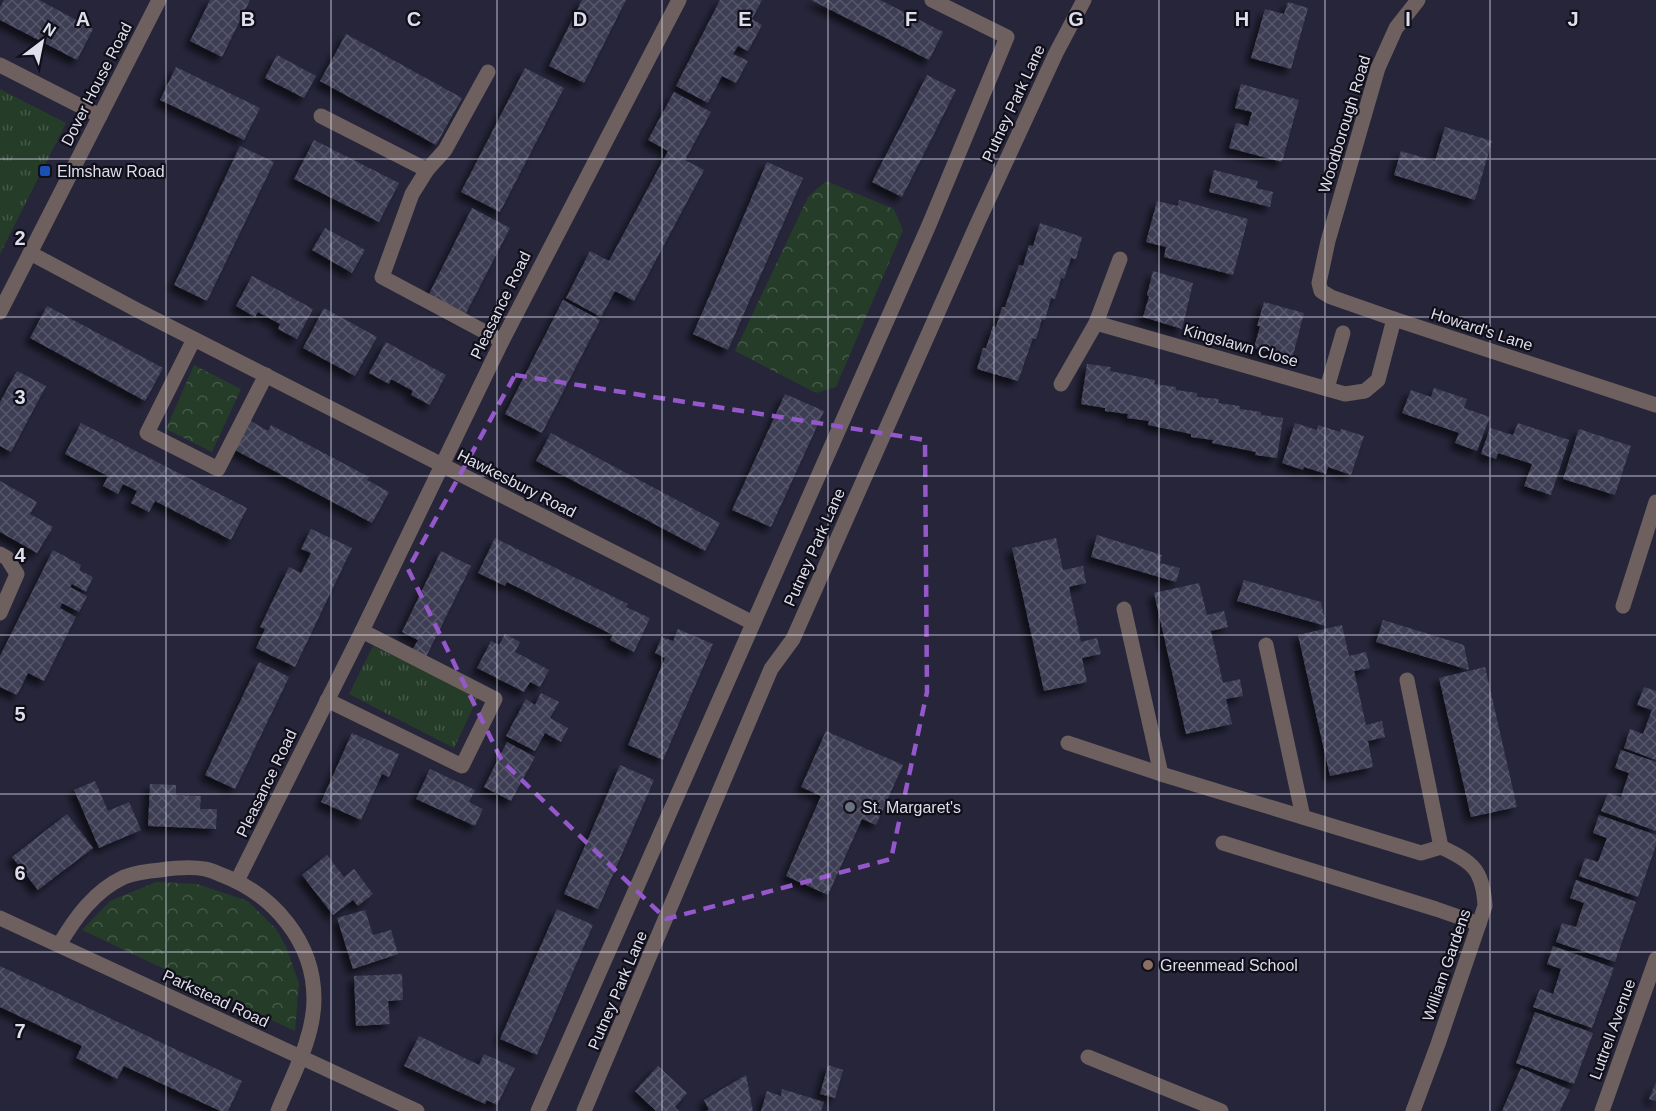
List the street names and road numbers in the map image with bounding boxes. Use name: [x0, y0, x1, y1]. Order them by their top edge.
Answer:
street label: Dover House Road: [58, 20, 135, 149]
street label: Putney Park Lane: [979, 42, 1048, 164]
street label: Woodborough Road: [1315, 53, 1373, 195]
street label: Pleasance Road: [467, 249, 534, 362]
street label: Howard's Lane: [1429, 305, 1535, 354]
street label: Kingslawn Close: [1182, 321, 1300, 370]
street label: Hawkesbury Road: [455, 446, 579, 521]
street label: Putney Park Lane: [781, 486, 848, 609]
street label: Pleasance Road: [233, 727, 300, 840]
street label: William Gardens: [1419, 907, 1474, 1023]
street label: Putney Park Lane: [585, 928, 650, 1052]
street label: Parkstead Road: [160, 967, 271, 1030]
street label: Luttrell Avenue: [1586, 977, 1639, 1082]

